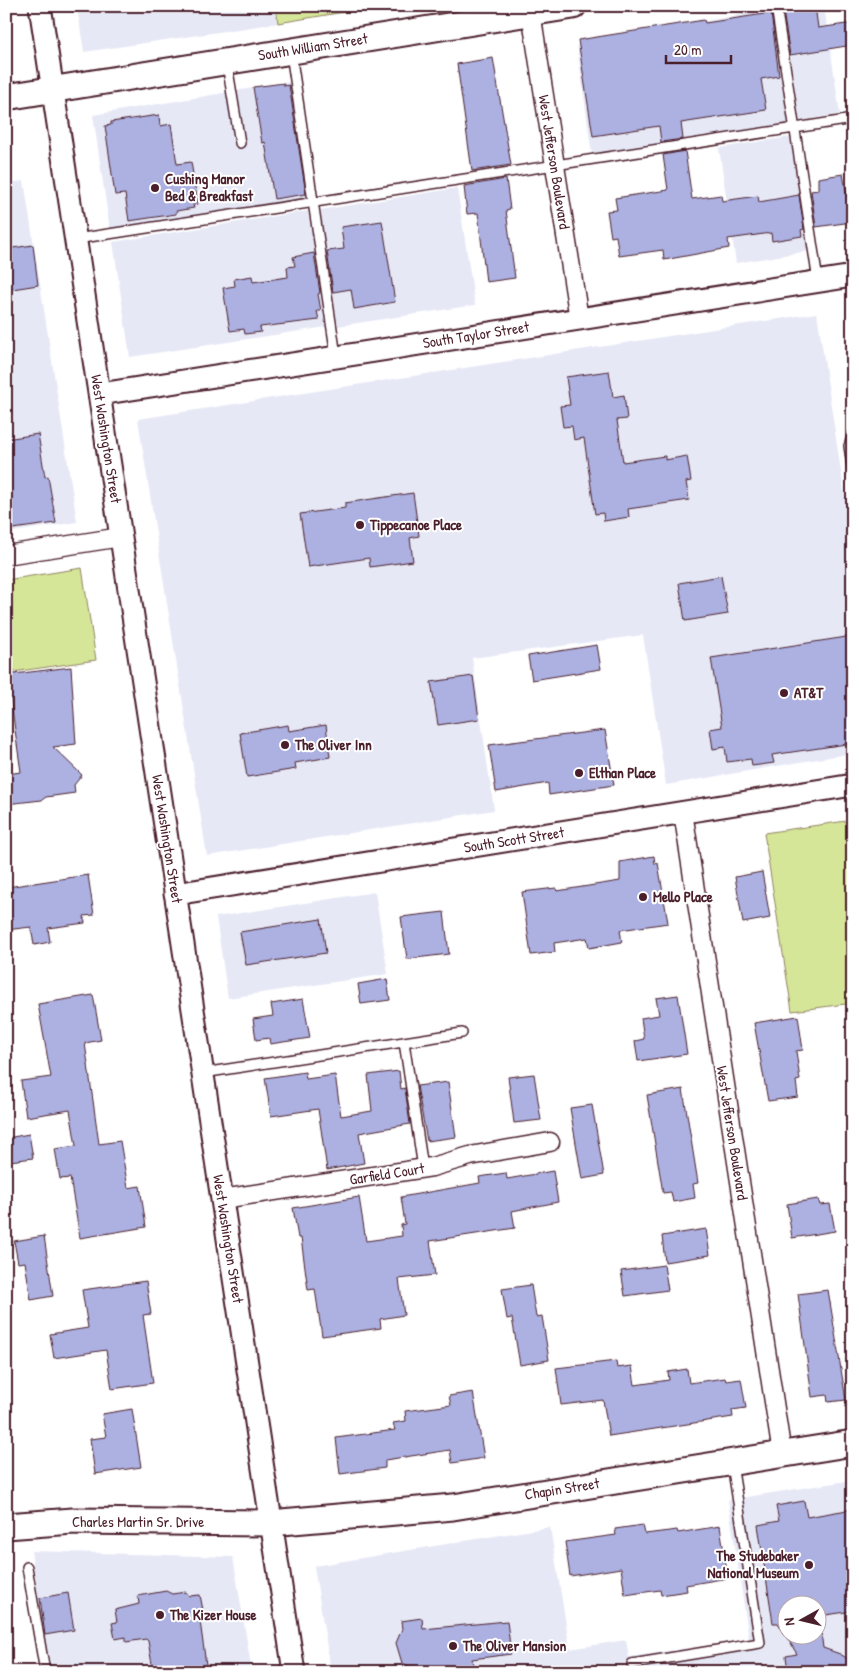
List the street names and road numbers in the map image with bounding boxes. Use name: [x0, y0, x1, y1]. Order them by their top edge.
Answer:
street label: South William Street: [257, 27, 370, 66]
street label: West Jefferson Boulevard: [533, 93, 576, 231]
street label: South Taylor Street: [421, 316, 531, 353]
street label: West Washington Street: [86, 373, 127, 506]
street label: West Washington Street: [147, 773, 188, 906]
street label: South Scott Street: [462, 821, 566, 858]
street label: West Jefferson Boulevard: [711, 1064, 754, 1202]
street label: Garfield Court: [348, 1157, 427, 1190]
street label: West Washington Street: [208, 1173, 249, 1306]
street label: Chapin Street: [523, 1472, 602, 1505]
street label: Charles Martin Sr. Drive: [72, 1511, 204, 1532]

